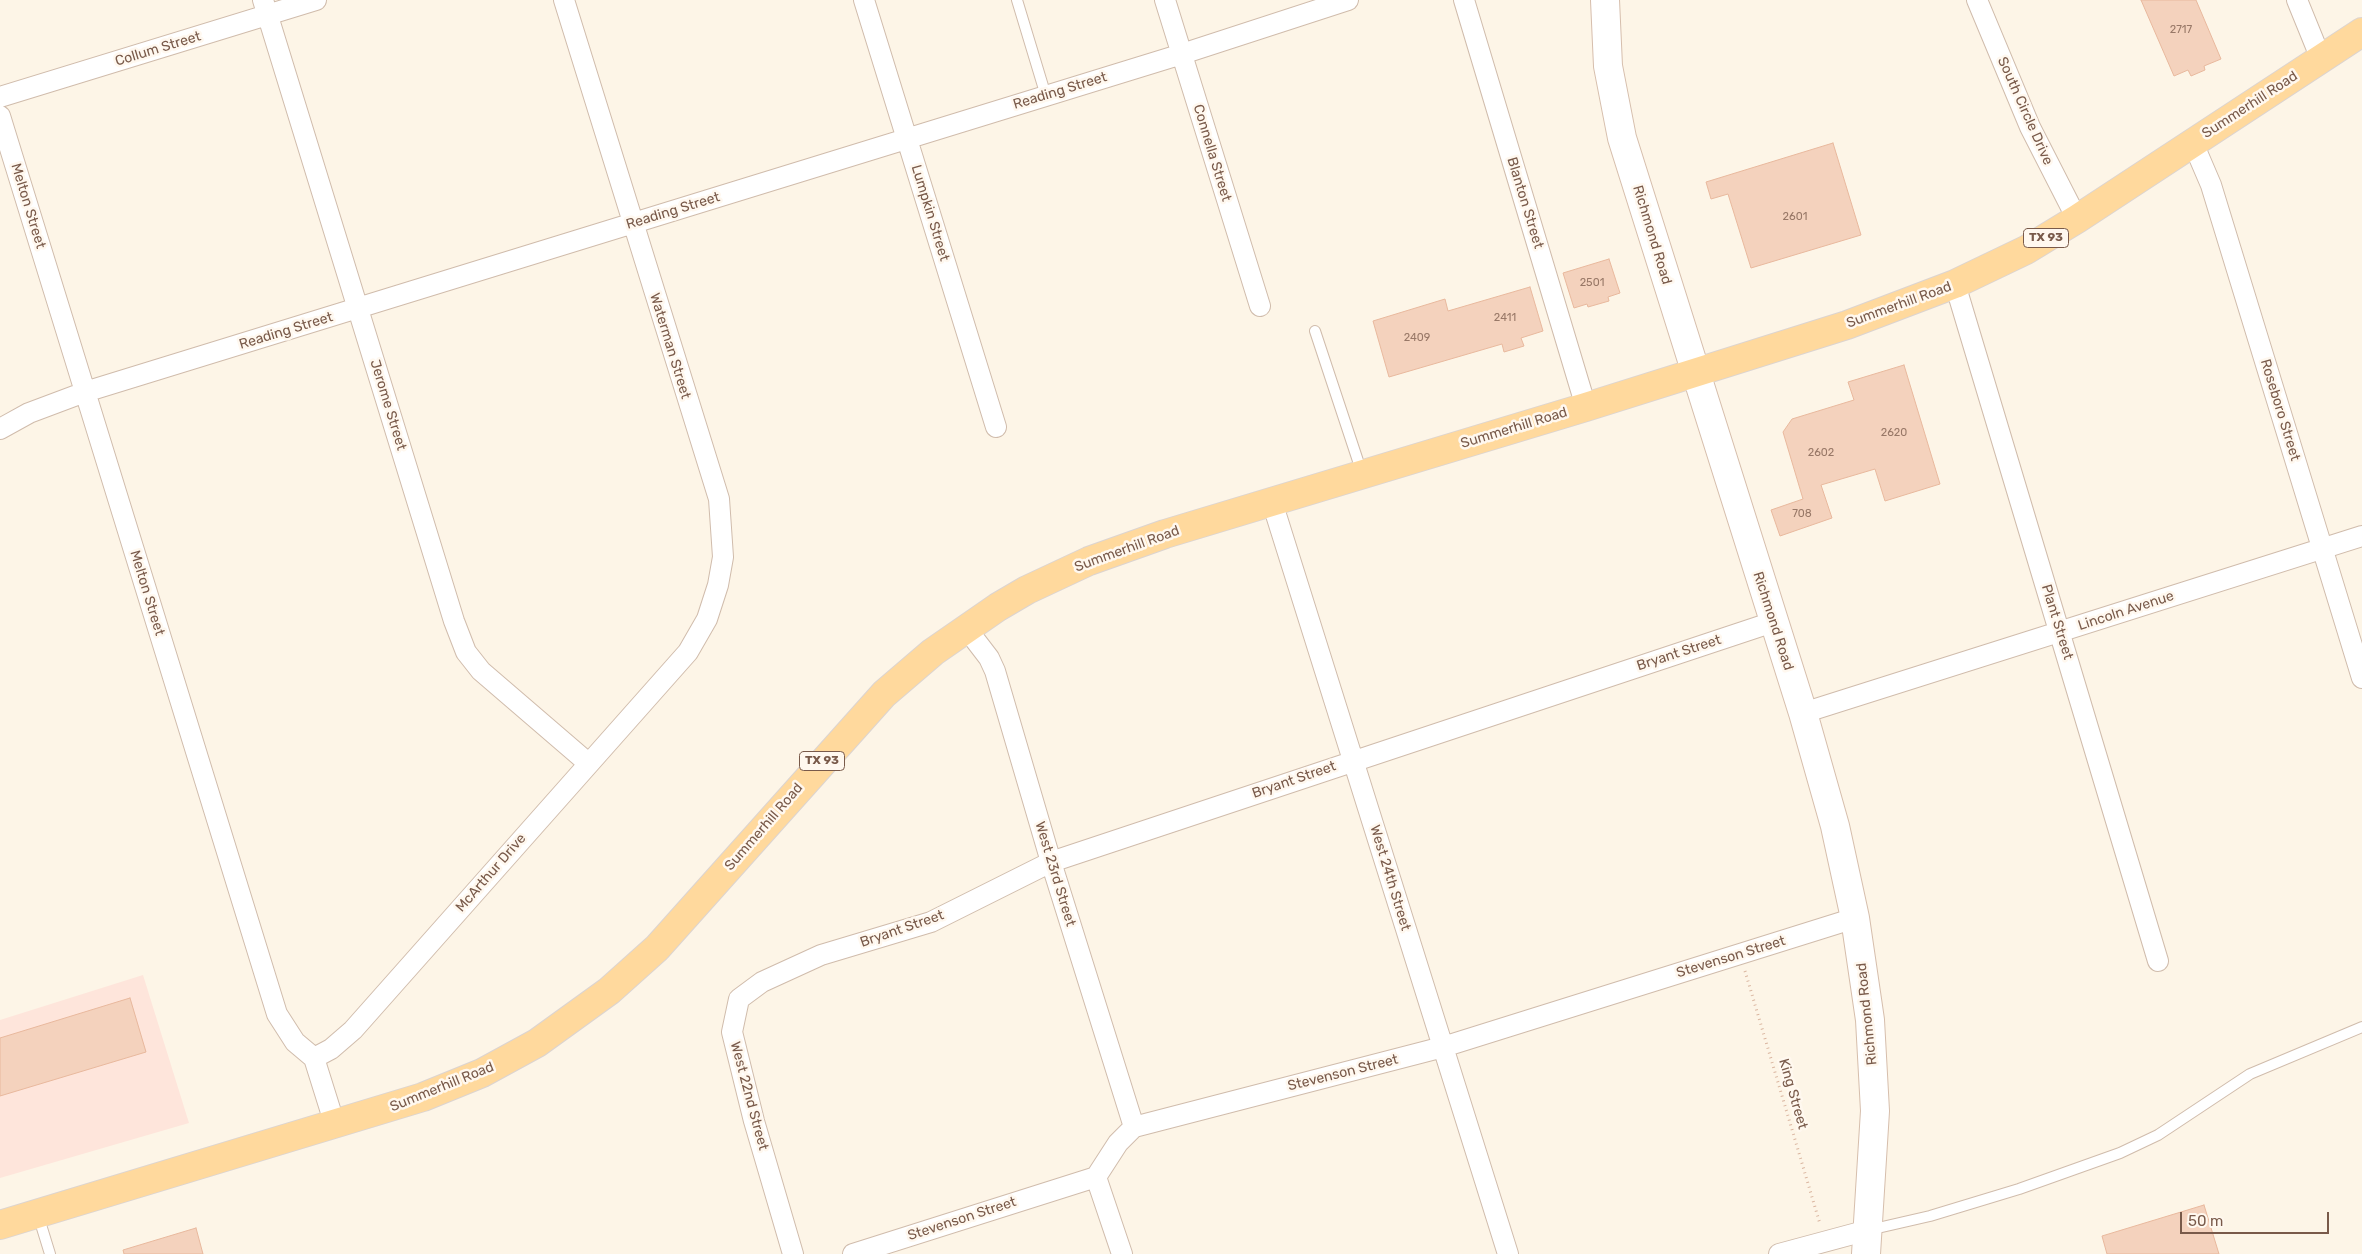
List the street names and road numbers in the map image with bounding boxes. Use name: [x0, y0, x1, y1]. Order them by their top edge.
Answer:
street label: Collum Street: [113, 28, 203, 70]
street label: South Circle Drive: [1994, 54, 2056, 168]
street label: Summerhill Road: [2199, 68, 2301, 142]
street label: Reading Street: [1011, 69, 1109, 113]
street label: Connella Street: [1189, 102, 1235, 204]
street label: Blanton Street: [1503, 155, 1547, 251]
street label: Melton Street: [7, 161, 49, 251]
street label: Lumpkin Street: [907, 163, 953, 263]
street label: Richmond Road: [1629, 183, 1675, 287]
street label: Reading Street: [624, 189, 722, 233]
road number: TX 93: [2024, 228, 2068, 248]
street label: Summerhill Road: [1844, 278, 1954, 332]
street label: Waterman Street: [646, 291, 694, 401]
street label: Reading Street: [237, 309, 335, 353]
street label: Roseboro Street: [2257, 357, 2303, 463]
street label: Jerome Street: [366, 358, 410, 452]
street label: Summerhill Road: [1459, 404, 1569, 452]
street label: Summerhill Road: [1072, 522, 1182, 576]
street label: Melton Street: [126, 548, 168, 638]
street label: Richmond Road: [1749, 570, 1797, 672]
street label: Plant Street: [2038, 582, 2076, 662]
street label: Lincoln Avenue: [2076, 588, 2176, 634]
street label: Bryant Street: [1635, 631, 1723, 675]
road number: TX 93: [800, 751, 844, 770]
street label: Bryant Street: [1250, 758, 1338, 802]
street label: Summerhill Road: [721, 780, 807, 874]
street label: West 23rd Street: [1031, 820, 1079, 928]
street label: West 24th Street: [1366, 823, 1414, 933]
street label: McArthur Drive: [452, 830, 530, 916]
street label: Bryant Street: [858, 907, 946, 951]
street label: Stevenson Street: [1674, 932, 1788, 982]
street label: Richmond Road: [1853, 962, 1881, 1066]
street label: West 22nd Street: [726, 1040, 772, 1152]
street label: Stevenson Street: [1286, 1051, 1400, 1095]
street label: King Street: [1775, 1057, 1811, 1131]
street label: Summerhill Road: [388, 1059, 496, 1115]
street label: Stevenson Street: [906, 1194, 1018, 1244]

